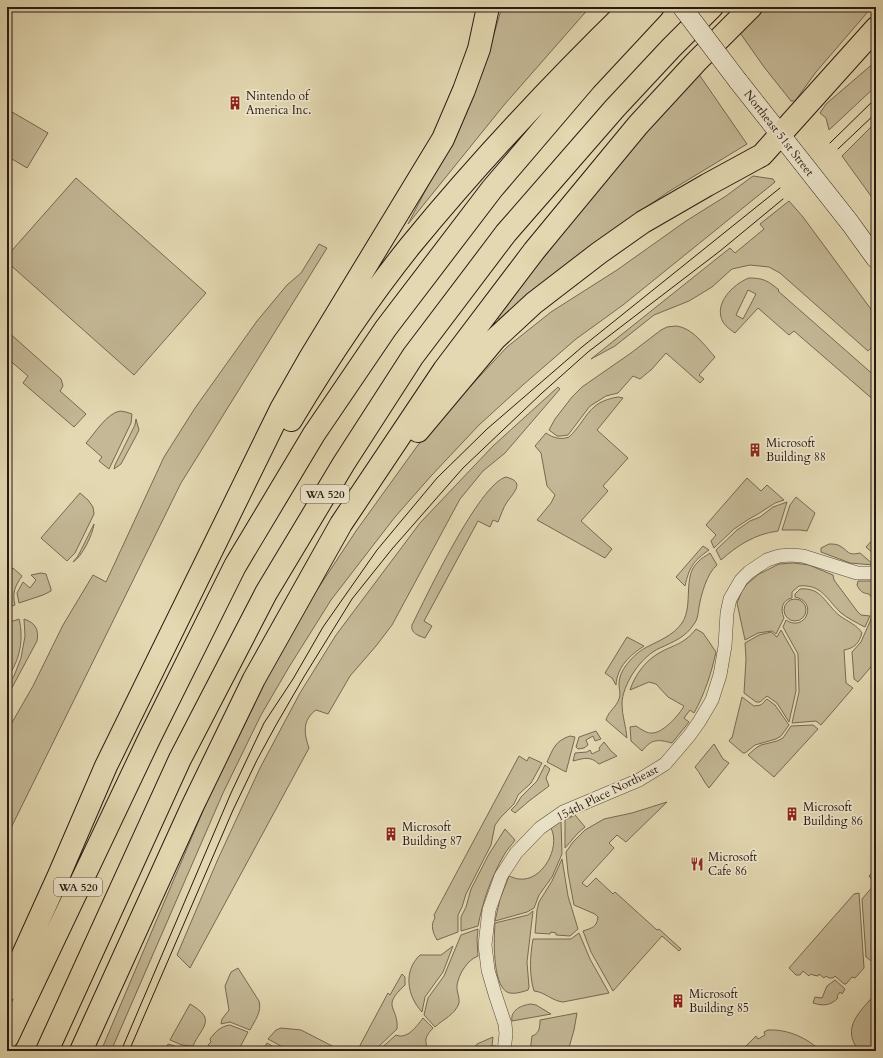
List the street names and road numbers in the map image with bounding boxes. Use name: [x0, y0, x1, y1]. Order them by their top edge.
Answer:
street label: Northeast 51st Street: [740, 87, 818, 180]
road number: WA 520: [301, 485, 349, 503]
street label: 154th Place Northeast: [553, 761, 661, 825]
road number: WA 520: [54, 878, 102, 896]

